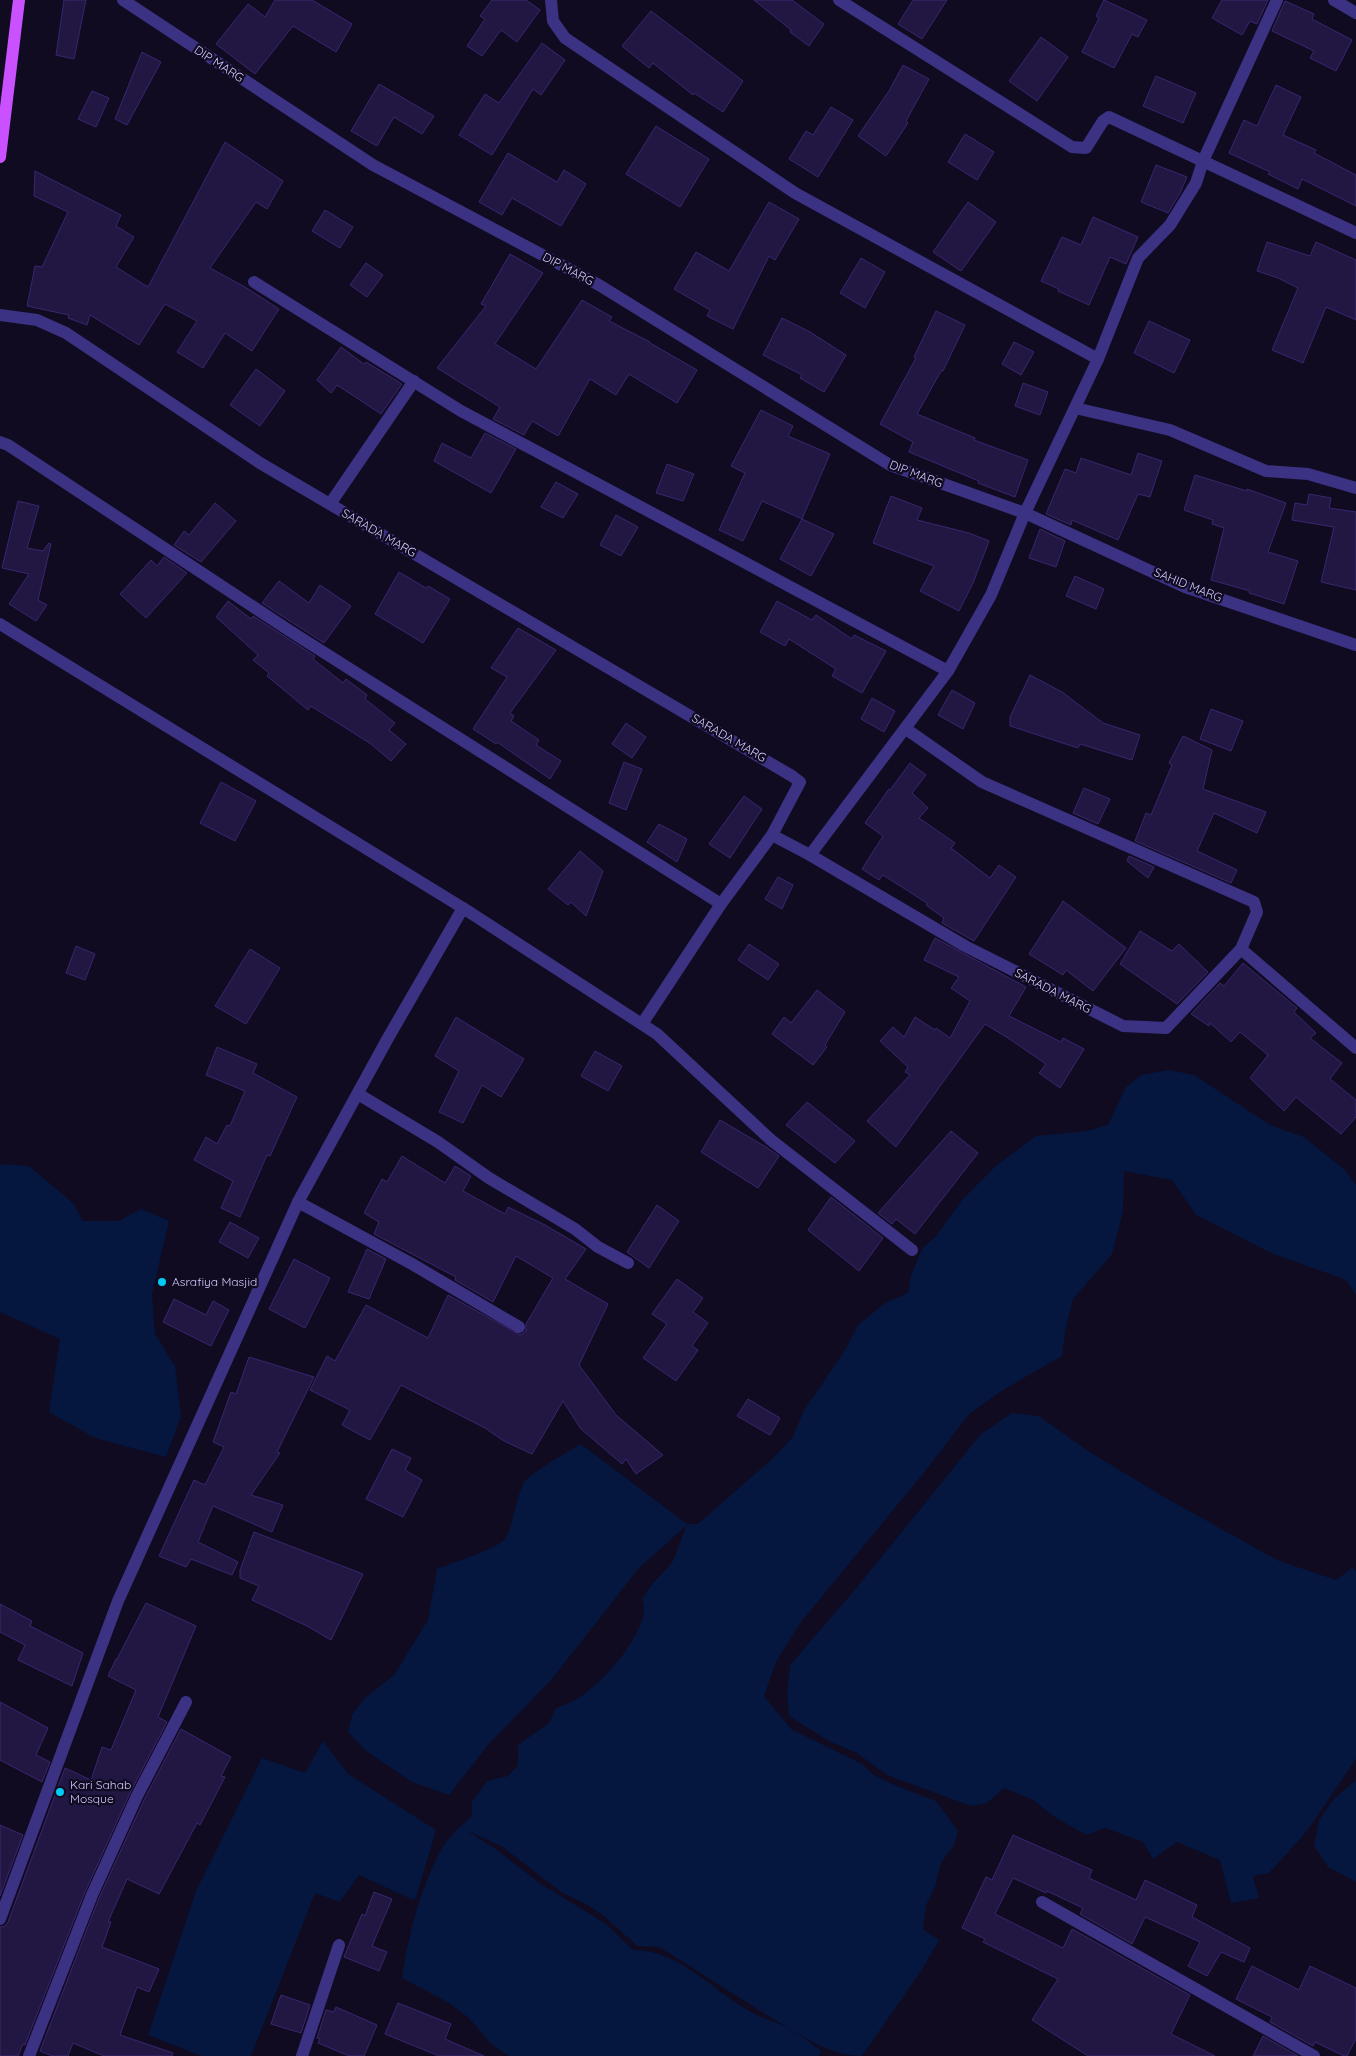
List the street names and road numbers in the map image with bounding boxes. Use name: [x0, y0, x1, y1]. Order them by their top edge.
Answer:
street label: DIP MARG: [192, 42, 247, 85]
street label: DIP MARG: [540, 249, 596, 288]
street label: DIP MARG: [887, 456, 945, 491]
street label: SARADA MARG: [339, 505, 419, 560]
street label: SAHID MARG: [1152, 564, 1224, 605]
street label: SARADA MARG: [689, 710, 769, 765]
street label: SARADA MARG: [1012, 965, 1094, 1016]

